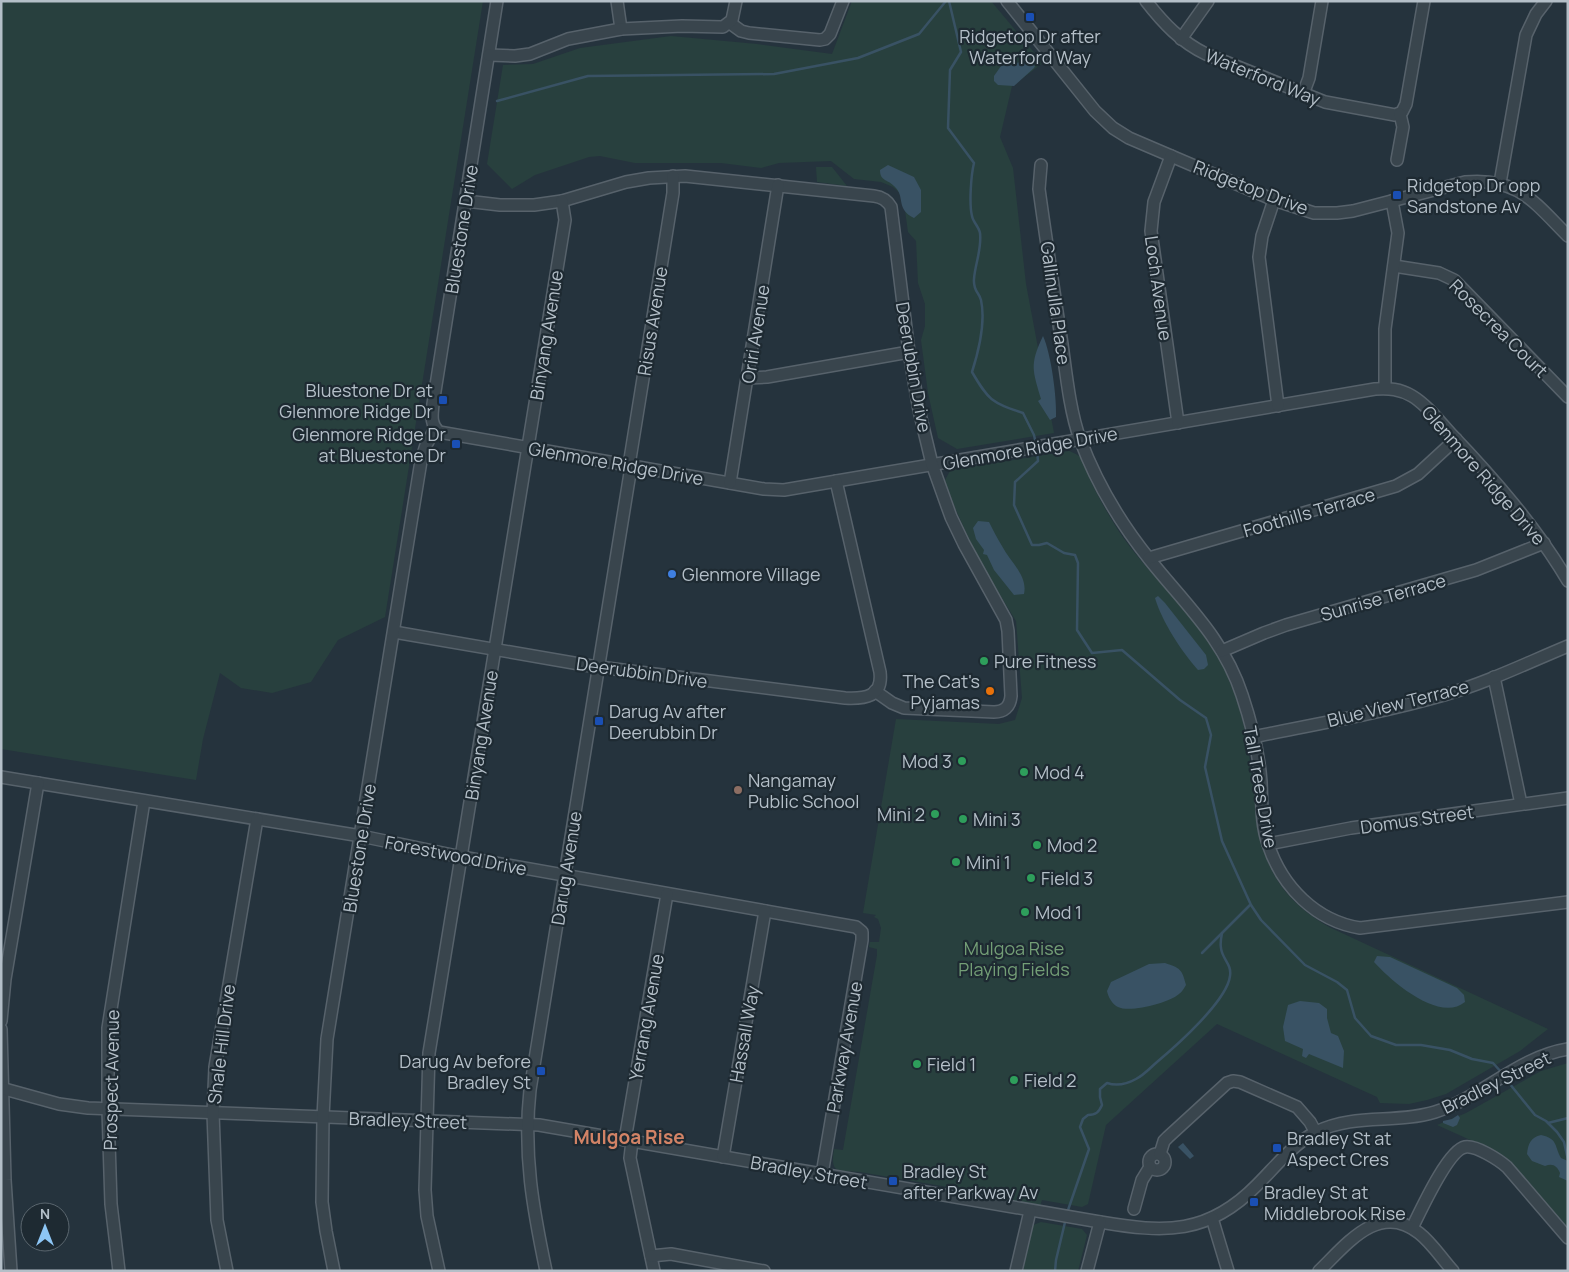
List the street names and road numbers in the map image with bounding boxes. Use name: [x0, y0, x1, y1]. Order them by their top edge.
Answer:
street label: Waterford Way: [1202, 43, 1325, 111]
street label: Ridgetop Drive: [1190, 154, 1312, 220]
street label: Bluestone Drive: [439, 163, 483, 295]
street label: Loch Avenue: [1140, 234, 1178, 342]
street label: Gallinulla Place: [1035, 240, 1077, 366]
street label: Risus Avenue: [632, 265, 672, 377]
street label: Binyang Avenue: [524, 268, 568, 402]
street label: Rosecrea Court: [1445, 274, 1553, 382]
street label: Oriri Avenue: [735, 283, 775, 385]
street label: Deerubbin Drive: [891, 300, 937, 434]
street label: Glenmore Ridge Drive: [1417, 400, 1551, 550]
street label: Glenmore Ridge Drive: [941, 421, 1119, 475]
street label: Glenmore Ridge Drive: [527, 436, 705, 490]
street label: Foothills Terrace: [1240, 482, 1378, 542]
street label: Sunrise Terrace: [1317, 568, 1449, 626]
street label: Deerubbin Drive: [575, 651, 709, 693]
street label: Binyang Avenue: [459, 668, 503, 802]
street label: Blue View Terrace: [1325, 674, 1471, 732]
street label: Tall Trees Drive: [1238, 724, 1284, 850]
street label: Bluestone Drive: [337, 782, 381, 914]
street label: Domus Street: [1359, 799, 1475, 839]
street label: Darug Avenue: [545, 809, 587, 927]
street label: Forestwood Drive: [383, 829, 529, 881]
street label: Yerrang Avenue: [623, 952, 669, 1082]
street label: Parkway Avenue: [821, 979, 867, 1115]
street label: Shale Hill Drive: [202, 983, 240, 1105]
street label: Hassall Way: [724, 983, 764, 1084]
street label: Prospect Avenue: [98, 1009, 124, 1151]
street label: Bradley Street: [1438, 1045, 1554, 1119]
street label: Bradley Street: [348, 1106, 468, 1134]
street label: Bradley Street: [749, 1150, 869, 1194]

